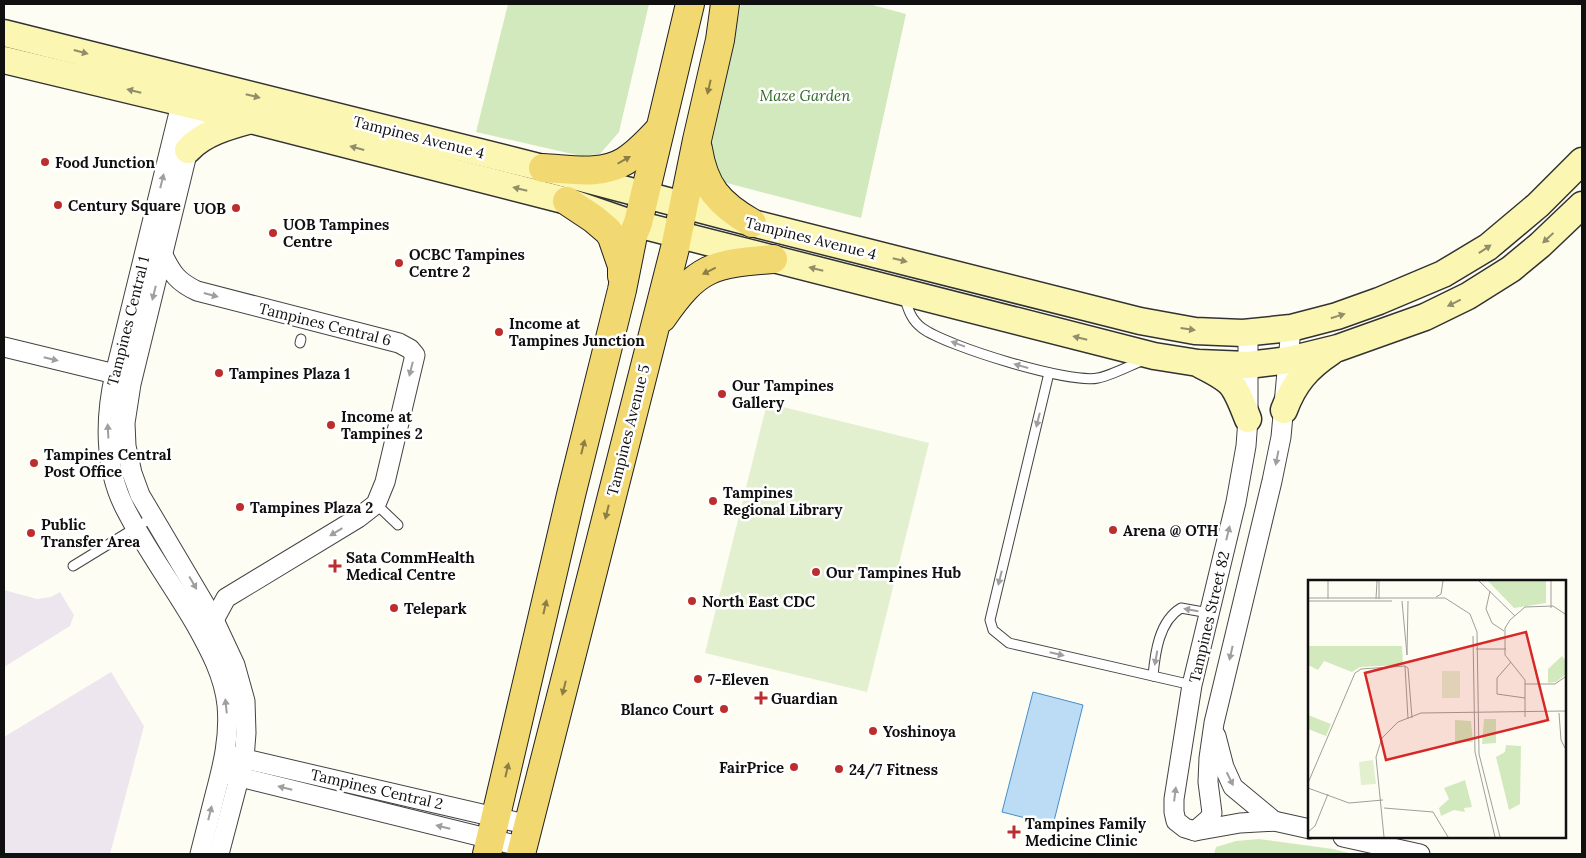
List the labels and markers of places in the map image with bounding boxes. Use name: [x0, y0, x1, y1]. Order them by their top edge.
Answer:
place label: Food Junction: [55, 153, 155, 172]
marker: Food Junction: [39, 156, 51, 168]
place label: Century Square: [68, 196, 181, 215]
marker: Century Square: [52, 199, 64, 211]
place label: UOB: [193, 199, 226, 218]
marker: UOB: [230, 202, 242, 214]
place label: UOB Tampines Centre: [283, 215, 389, 251]
marker: UOB Tampines Centre: [267, 227, 279, 239]
place label: OCBC Tampines Centre 2: [409, 245, 525, 281]
marker: OCBC Tampines Centre 2: [393, 257, 405, 269]
place label: Income at Tampines Junction: [509, 314, 645, 350]
marker: Income at Tampines Junction: [493, 326, 505, 338]
place label: Tampines Plaza 1: [229, 364, 350, 383]
marker: Tampines Plaza 1: [213, 367, 225, 379]
place label: Our Tampines Gallery: [732, 376, 834, 412]
marker: Our Tampines Gallery: [716, 388, 728, 400]
place label: Income at Tampines 2: [341, 407, 423, 443]
marker: Income at Tampines 2: [325, 419, 337, 431]
place label: Tampines Central Post Office: [44, 445, 172, 481]
marker: Tampines Central Post Office: [28, 457, 40, 469]
place label: Tampines Regional Library: [723, 483, 843, 519]
marker: Tampines Regional Library: [707, 495, 719, 507]
place label: Tampines Plaza 2: [250, 498, 373, 517]
marker: Tampines Plaza 2: [234, 501, 246, 513]
place label: Public Transfer Area: [41, 515, 140, 551]
place label: Arena @ OTH: [1123, 521, 1219, 540]
marker: Arena @ OTH: [1107, 524, 1119, 536]
marker: Public Transfer Area: [25, 527, 37, 539]
place label: Sata CommHealth Medical Centre: [346, 548, 476, 584]
marker: Sata CommHealth Medical Centre: [328, 559, 342, 573]
place label: Our Tampines Hub: [826, 563, 962, 582]
marker: Our Tampines Hub: [810, 566, 822, 578]
place label: North East CDC: [702, 592, 816, 611]
marker: North East CDC: [686, 595, 698, 607]
place label: Telepark: [404, 599, 467, 618]
marker: Telepark: [388, 602, 400, 614]
place label: 7-Eleven: [708, 670, 770, 689]
marker: 7-Eleven: [692, 673, 704, 685]
place label: Guardian: [771, 689, 838, 708]
marker: Guardian: [755, 692, 767, 704]
place label: Blanco Court: [620, 700, 715, 719]
marker: Blanco Court: [718, 703, 730, 715]
place label: Yoshinoya: [883, 722, 956, 741]
marker: Yoshinoya: [867, 725, 879, 737]
place label: FairPrice: [719, 758, 784, 777]
place label: 24/7 Fitness: [849, 760, 938, 780]
marker: FairPrice: [788, 761, 800, 773]
marker: 24/7 Fitness: [833, 763, 845, 775]
place label: Tampines Family Medicine Clinic: [1025, 814, 1147, 850]
marker: Tampines Family Medicine Clinic: [1007, 825, 1021, 839]

